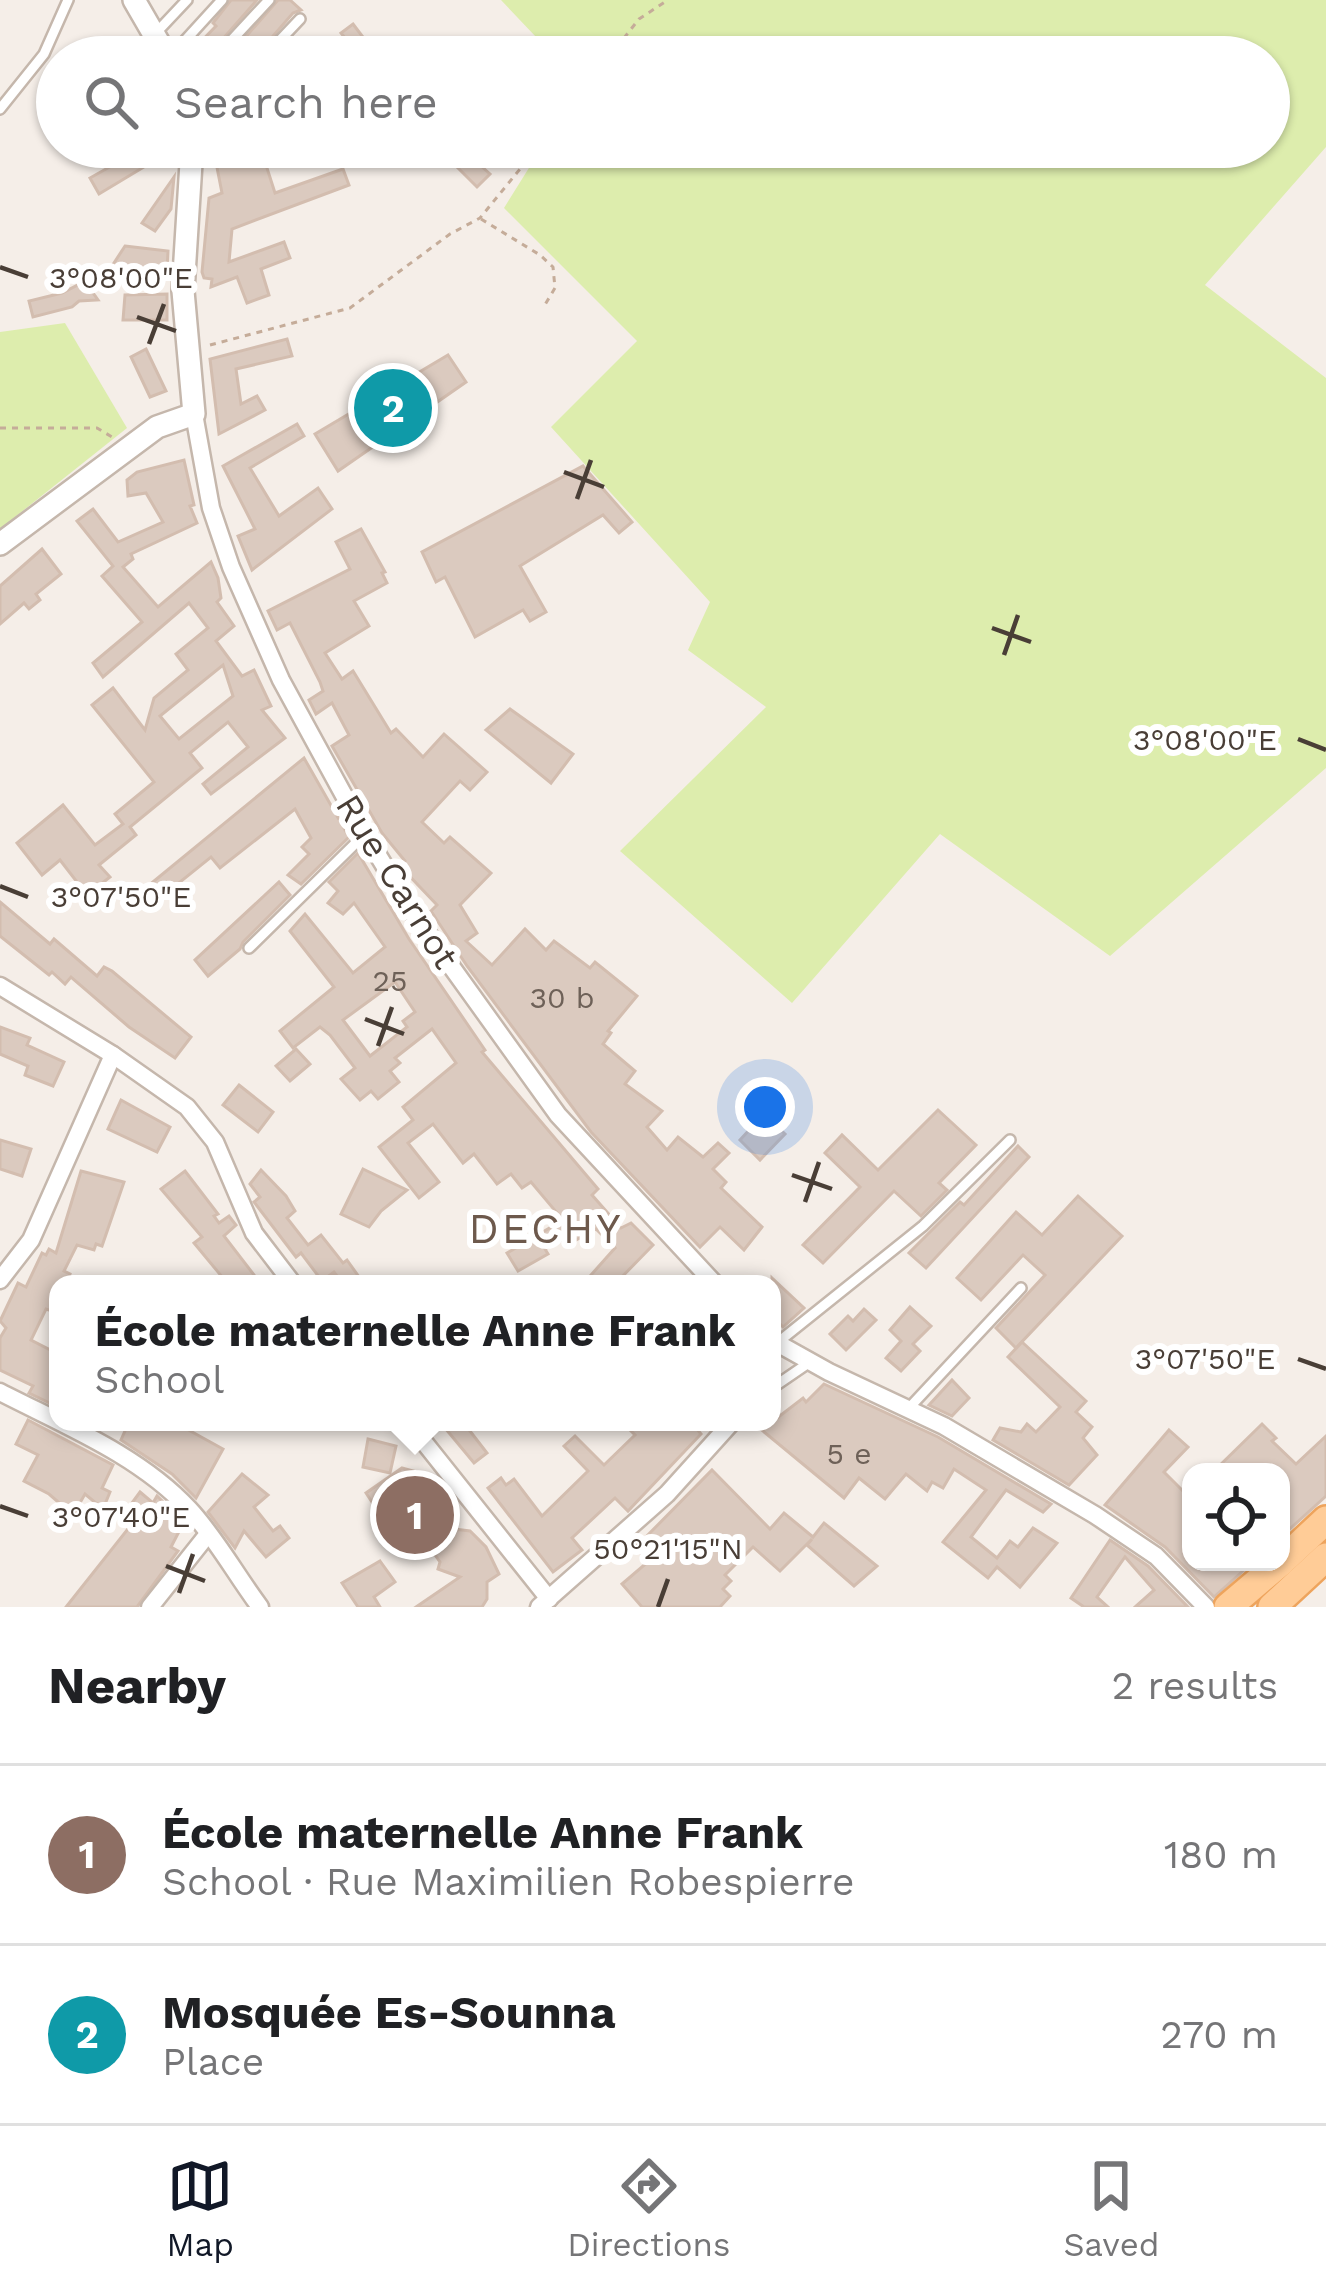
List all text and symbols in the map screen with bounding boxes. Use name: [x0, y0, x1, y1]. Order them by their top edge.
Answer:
search box: [36, 36, 1290, 168]
icon: search: [78, 69, 144, 135]
text: Search here: [174, 76, 438, 129]
text: 3°08'00"E: [49, 260, 193, 295]
pin: 2: [354, 363, 432, 453]
text: 3°08'00"E: [1133, 722, 1277, 757]
street label: Rue Carnot: [327, 787, 467, 976]
text: 3°07'50"E: [51, 879, 191, 914]
house number: 25: [373, 963, 407, 998]
house number: 30 b: [529, 980, 595, 1015]
your location: [735, 1077, 795, 1137]
district label: DECHY: [468, 1204, 624, 1253]
popup: [49, 1275, 781, 1431]
text: École maternelle Anne Frank: [94, 1304, 736, 1357]
text: 3°07'50"E: [1135, 1341, 1275, 1376]
text: School: [94, 1357, 224, 1402]
house number: 5 e: [827, 1436, 872, 1471]
map controls: [1182, 1463, 1290, 1571]
button: locate: [1182, 1463, 1290, 1571]
pin: 1: [376, 1470, 454, 1560]
text: 3°07'40"E: [52, 1499, 190, 1534]
text: 50°21'15"N: [593, 1531, 743, 1566]
text: Nearby: [48, 1656, 226, 1715]
text: 2 results: [1112, 1663, 1278, 1708]
text: École maternelle Anne Frank: [162, 1806, 803, 1859]
text: 1: [79, 1832, 95, 1877]
text: 180 m: [1164, 1832, 1278, 1877]
text: School · Rue Maximilien Robespierre: [162, 1859, 854, 1904]
text: Mosquée Es-Sounna: [162, 1986, 616, 2039]
text: 2: [75, 2012, 99, 2057]
text: 270 m: [1160, 2012, 1278, 2057]
text: Place: [162, 2039, 264, 2084]
tab: Map: [167, 2153, 234, 2264]
tab: Directions: [567, 2153, 730, 2264]
tab: Saved: [1064, 2153, 1159, 2264]

